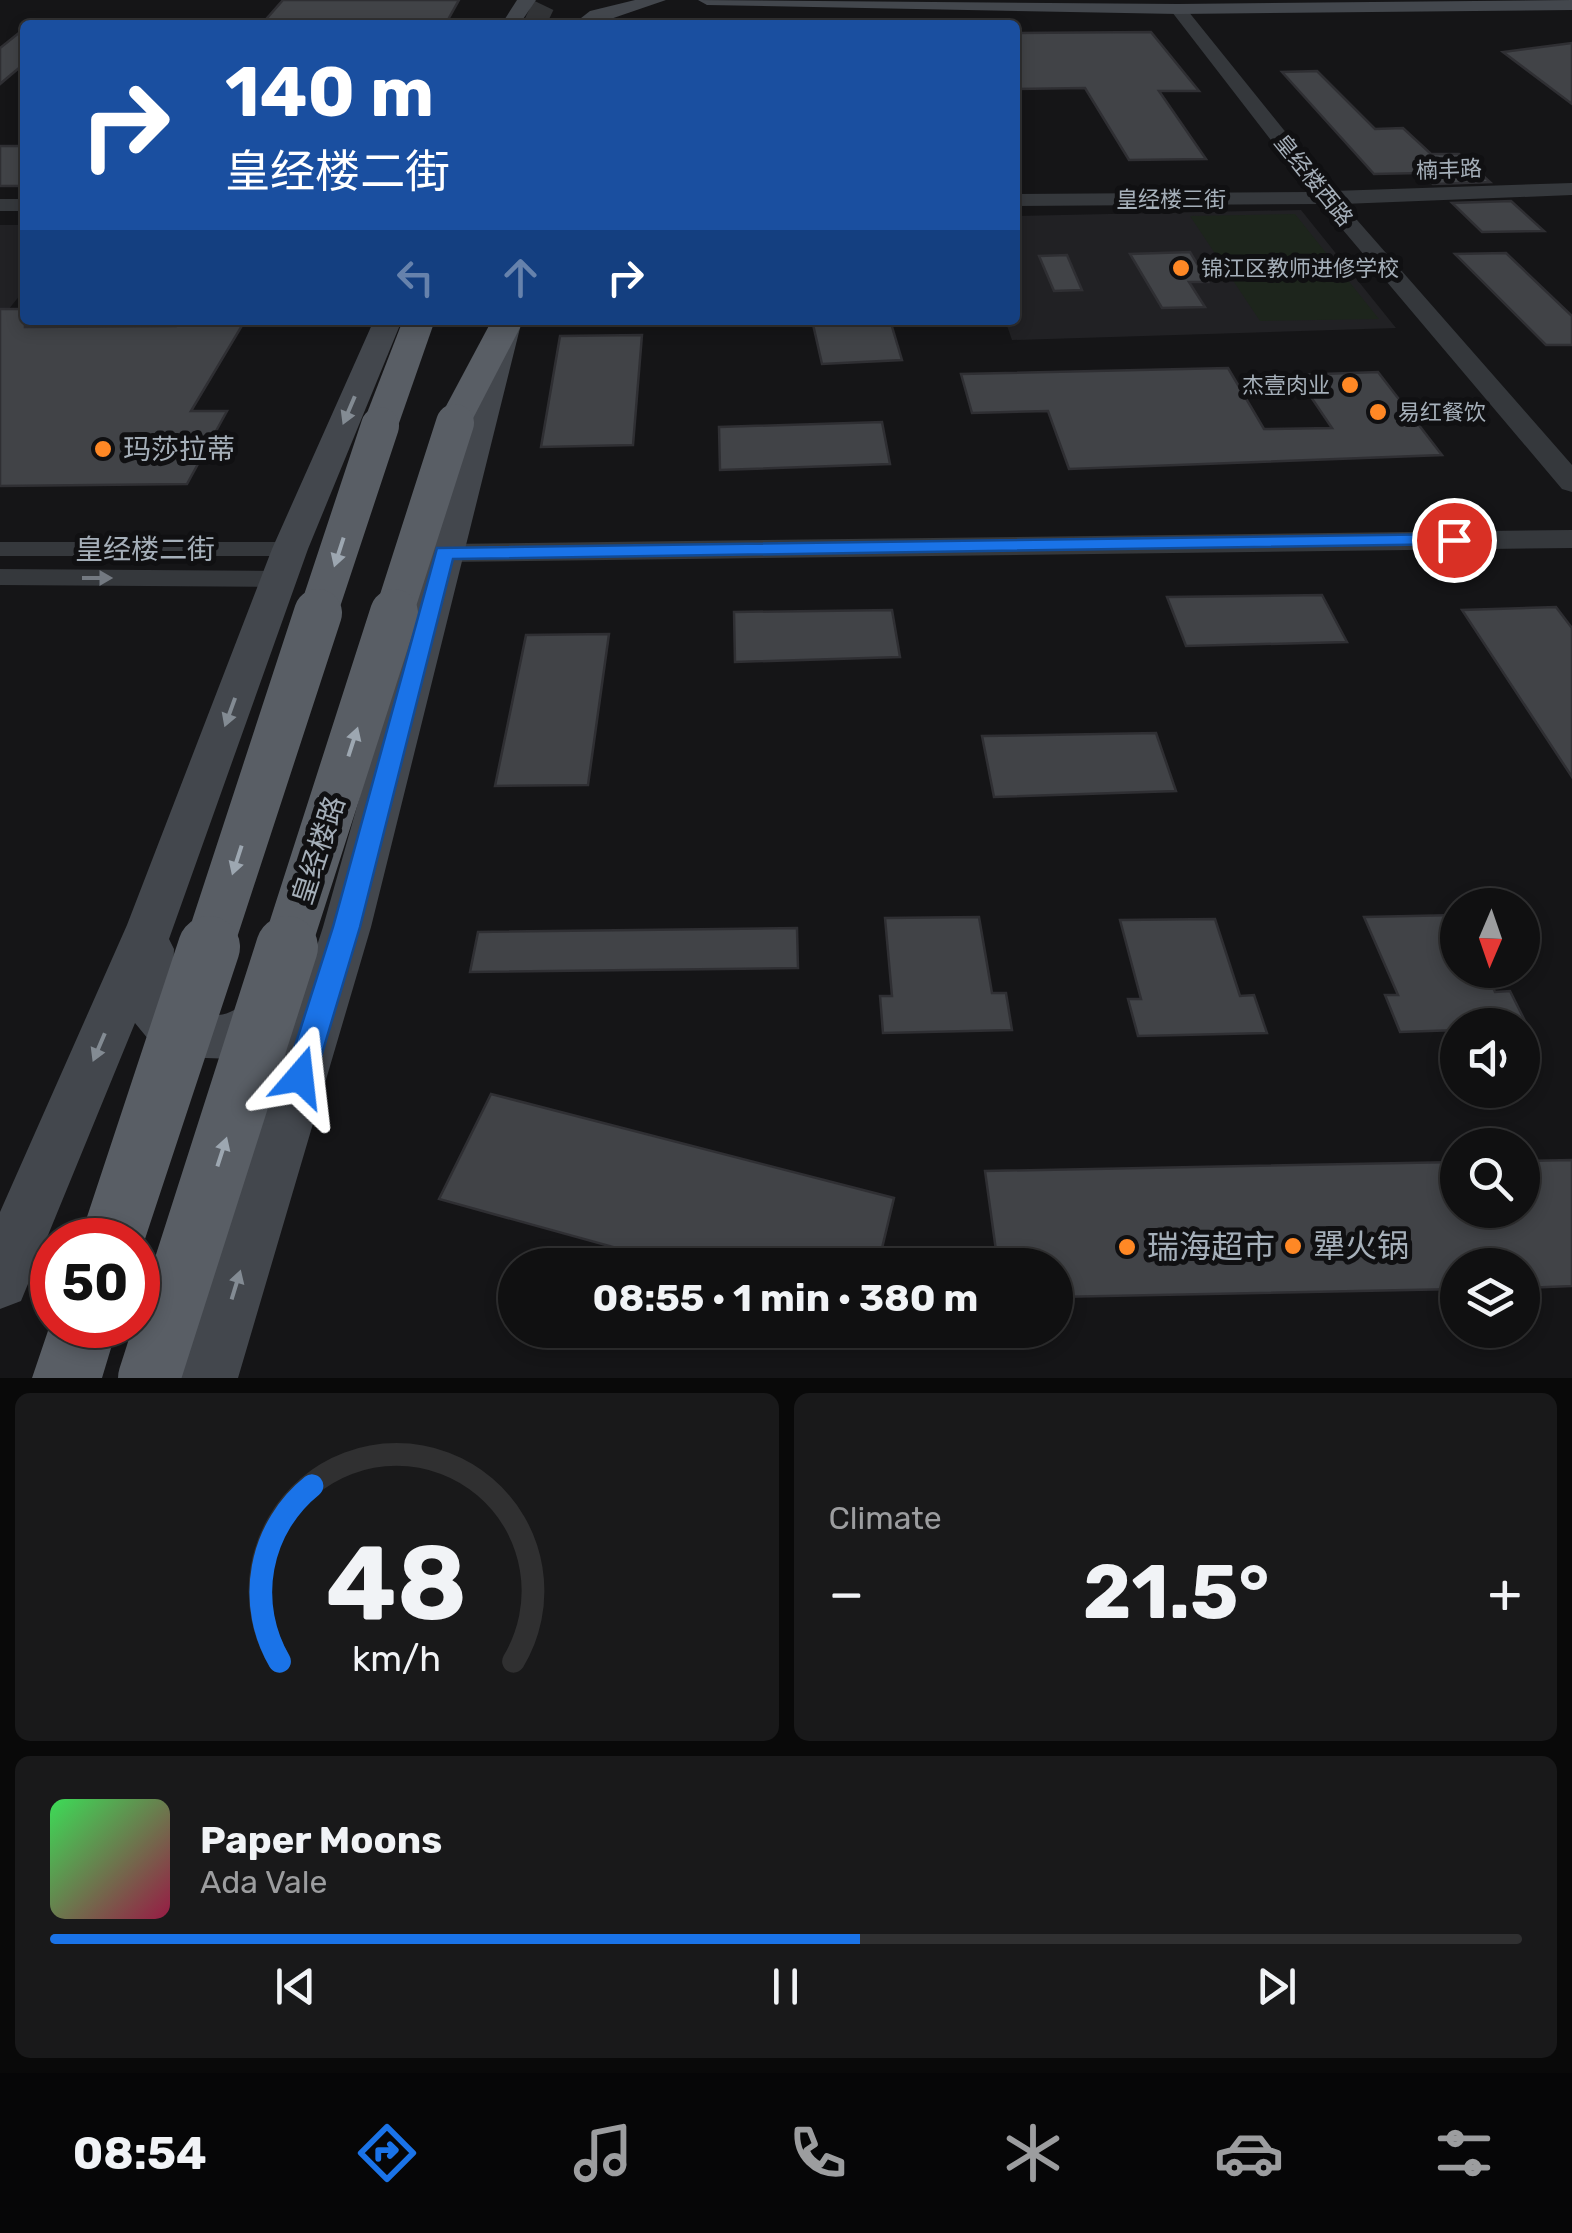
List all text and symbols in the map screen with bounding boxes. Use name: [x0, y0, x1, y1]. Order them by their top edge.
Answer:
text: 140 m: [225, 51, 434, 134]
icon: right: [60, 60, 190, 190]
street label: 皇经楼西路: [1269, 129, 1359, 232]
text: 皇经楼二街: [225, 145, 450, 198]
street label: 楠丰路: [1416, 155, 1482, 184]
street label: 皇经楼三街: [1116, 186, 1226, 213]
icon: left: [388, 250, 443, 305]
icon: ahead: [493, 250, 548, 305]
icon: right: [598, 250, 653, 305]
place label: 锦江区教师进修学校: [1201, 255, 1399, 282]
marker: 锦江区教师进修学校: [1170, 257, 1192, 279]
place label: 杰壹肉业: [1242, 372, 1330, 399]
marker: 杰壹肉业: [1339, 374, 1361, 396]
one-way arrow: [341, 395, 357, 425]
place label: 易红餐饮: [1398, 399, 1486, 426]
marker: 易红餐饮: [1367, 401, 1389, 423]
place label: 玛莎拉蒂: [123, 433, 235, 466]
marker: 玛莎拉蒂: [92, 438, 114, 460]
pin: [1412, 498, 1497, 583]
icon: arrive: [1427, 513, 1482, 568]
street label: 皇经楼二街: [75, 533, 215, 566]
one-way arrow: [330, 537, 345, 567]
one-way arrow: [82, 570, 114, 586]
one-way arrow: [222, 697, 237, 727]
one-way arrow: [346, 727, 361, 757]
street label: 皇经楼路: [285, 792, 351, 909]
one-way arrow: [229, 846, 244, 876]
north arrow: [1440, 888, 1540, 988]
map controls: [1440, 888, 1540, 1348]
button: sound: [1440, 1008, 1540, 1108]
position arrow: [248, 1025, 352, 1129]
one-way arrow: [91, 1032, 107, 1062]
button: search: [1440, 1128, 1540, 1228]
one-way arrow: [215, 1136, 230, 1166]
speed limit sign: 50: [30, 1218, 160, 1348]
place label: 犟火锅: [1313, 1227, 1409, 1265]
place label: 瑞海超市: [1147, 1228, 1275, 1266]
marker: 犟火锅: [1282, 1235, 1304, 1257]
marker: 瑞海超市: [1116, 1236, 1138, 1258]
button: layers: [1440, 1248, 1540, 1348]
one-way arrow: [229, 1269, 244, 1300]
text: 08:55 · 1 min · 380 m: [593, 1275, 978, 1321]
text: Climate: [829, 1499, 942, 1537]
text: 48: [326, 1522, 467, 1645]
text: 21.5°: [1083, 1548, 1269, 1637]
text: −: [829, 1561, 864, 1626]
text: +: [1488, 1561, 1522, 1626]
text: km/h: [352, 1638, 441, 1680]
text: Paper Moons: [200, 1817, 442, 1863]
text: Ada Vale: [200, 1863, 327, 1901]
icon: previous: [268, 1959, 323, 2014]
icon: pause: [758, 1959, 813, 2014]
icon: next: [1249, 1959, 1304, 2014]
icon: directions: [352, 2118, 422, 2188]
icon: music: [568, 2118, 638, 2188]
icon: phone: [783, 2118, 853, 2188]
icon: climate: [998, 2118, 1068, 2188]
icon: car: [1214, 2118, 1284, 2188]
icon: filters: [1429, 2118, 1499, 2188]
text: 08:54: [73, 2127, 207, 2180]

